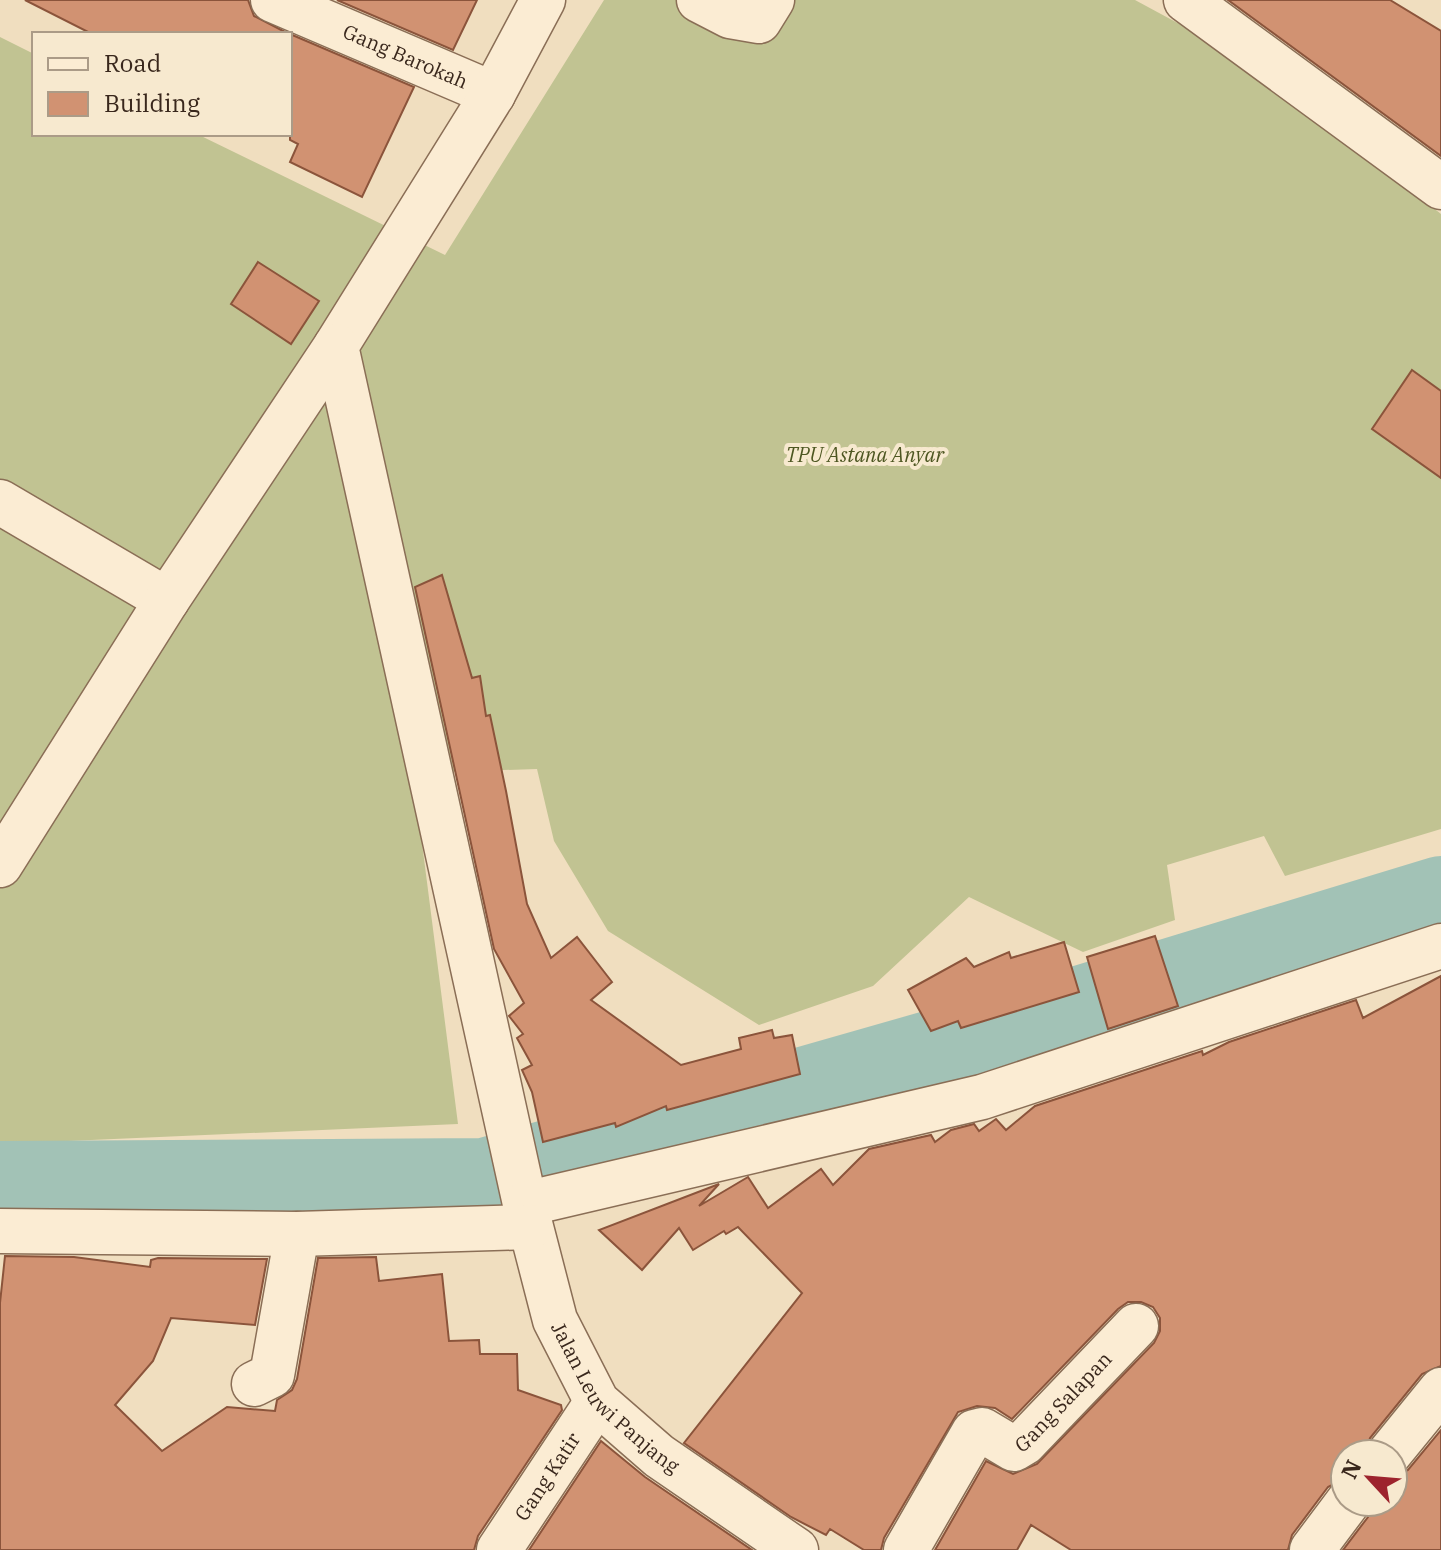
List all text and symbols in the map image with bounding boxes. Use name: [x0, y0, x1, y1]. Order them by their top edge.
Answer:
street label: Gang Barokah: [339, 17, 472, 95]
legend: [32, 32, 292, 136]
text: Road: [104, 47, 161, 79]
text: Building: [104, 87, 200, 119]
park label: TPU Astana Anyar: [786, 441, 945, 468]
street label: Jalan Leuwi Panjang: [545, 1317, 685, 1479]
street label: Gang Salapan: [1010, 1345, 1118, 1458]
street label: Gang Katir: [508, 1427, 586, 1526]
north arrow: [1329, 1438, 1409, 1518]
text: N: [1334, 1455, 1367, 1483]

